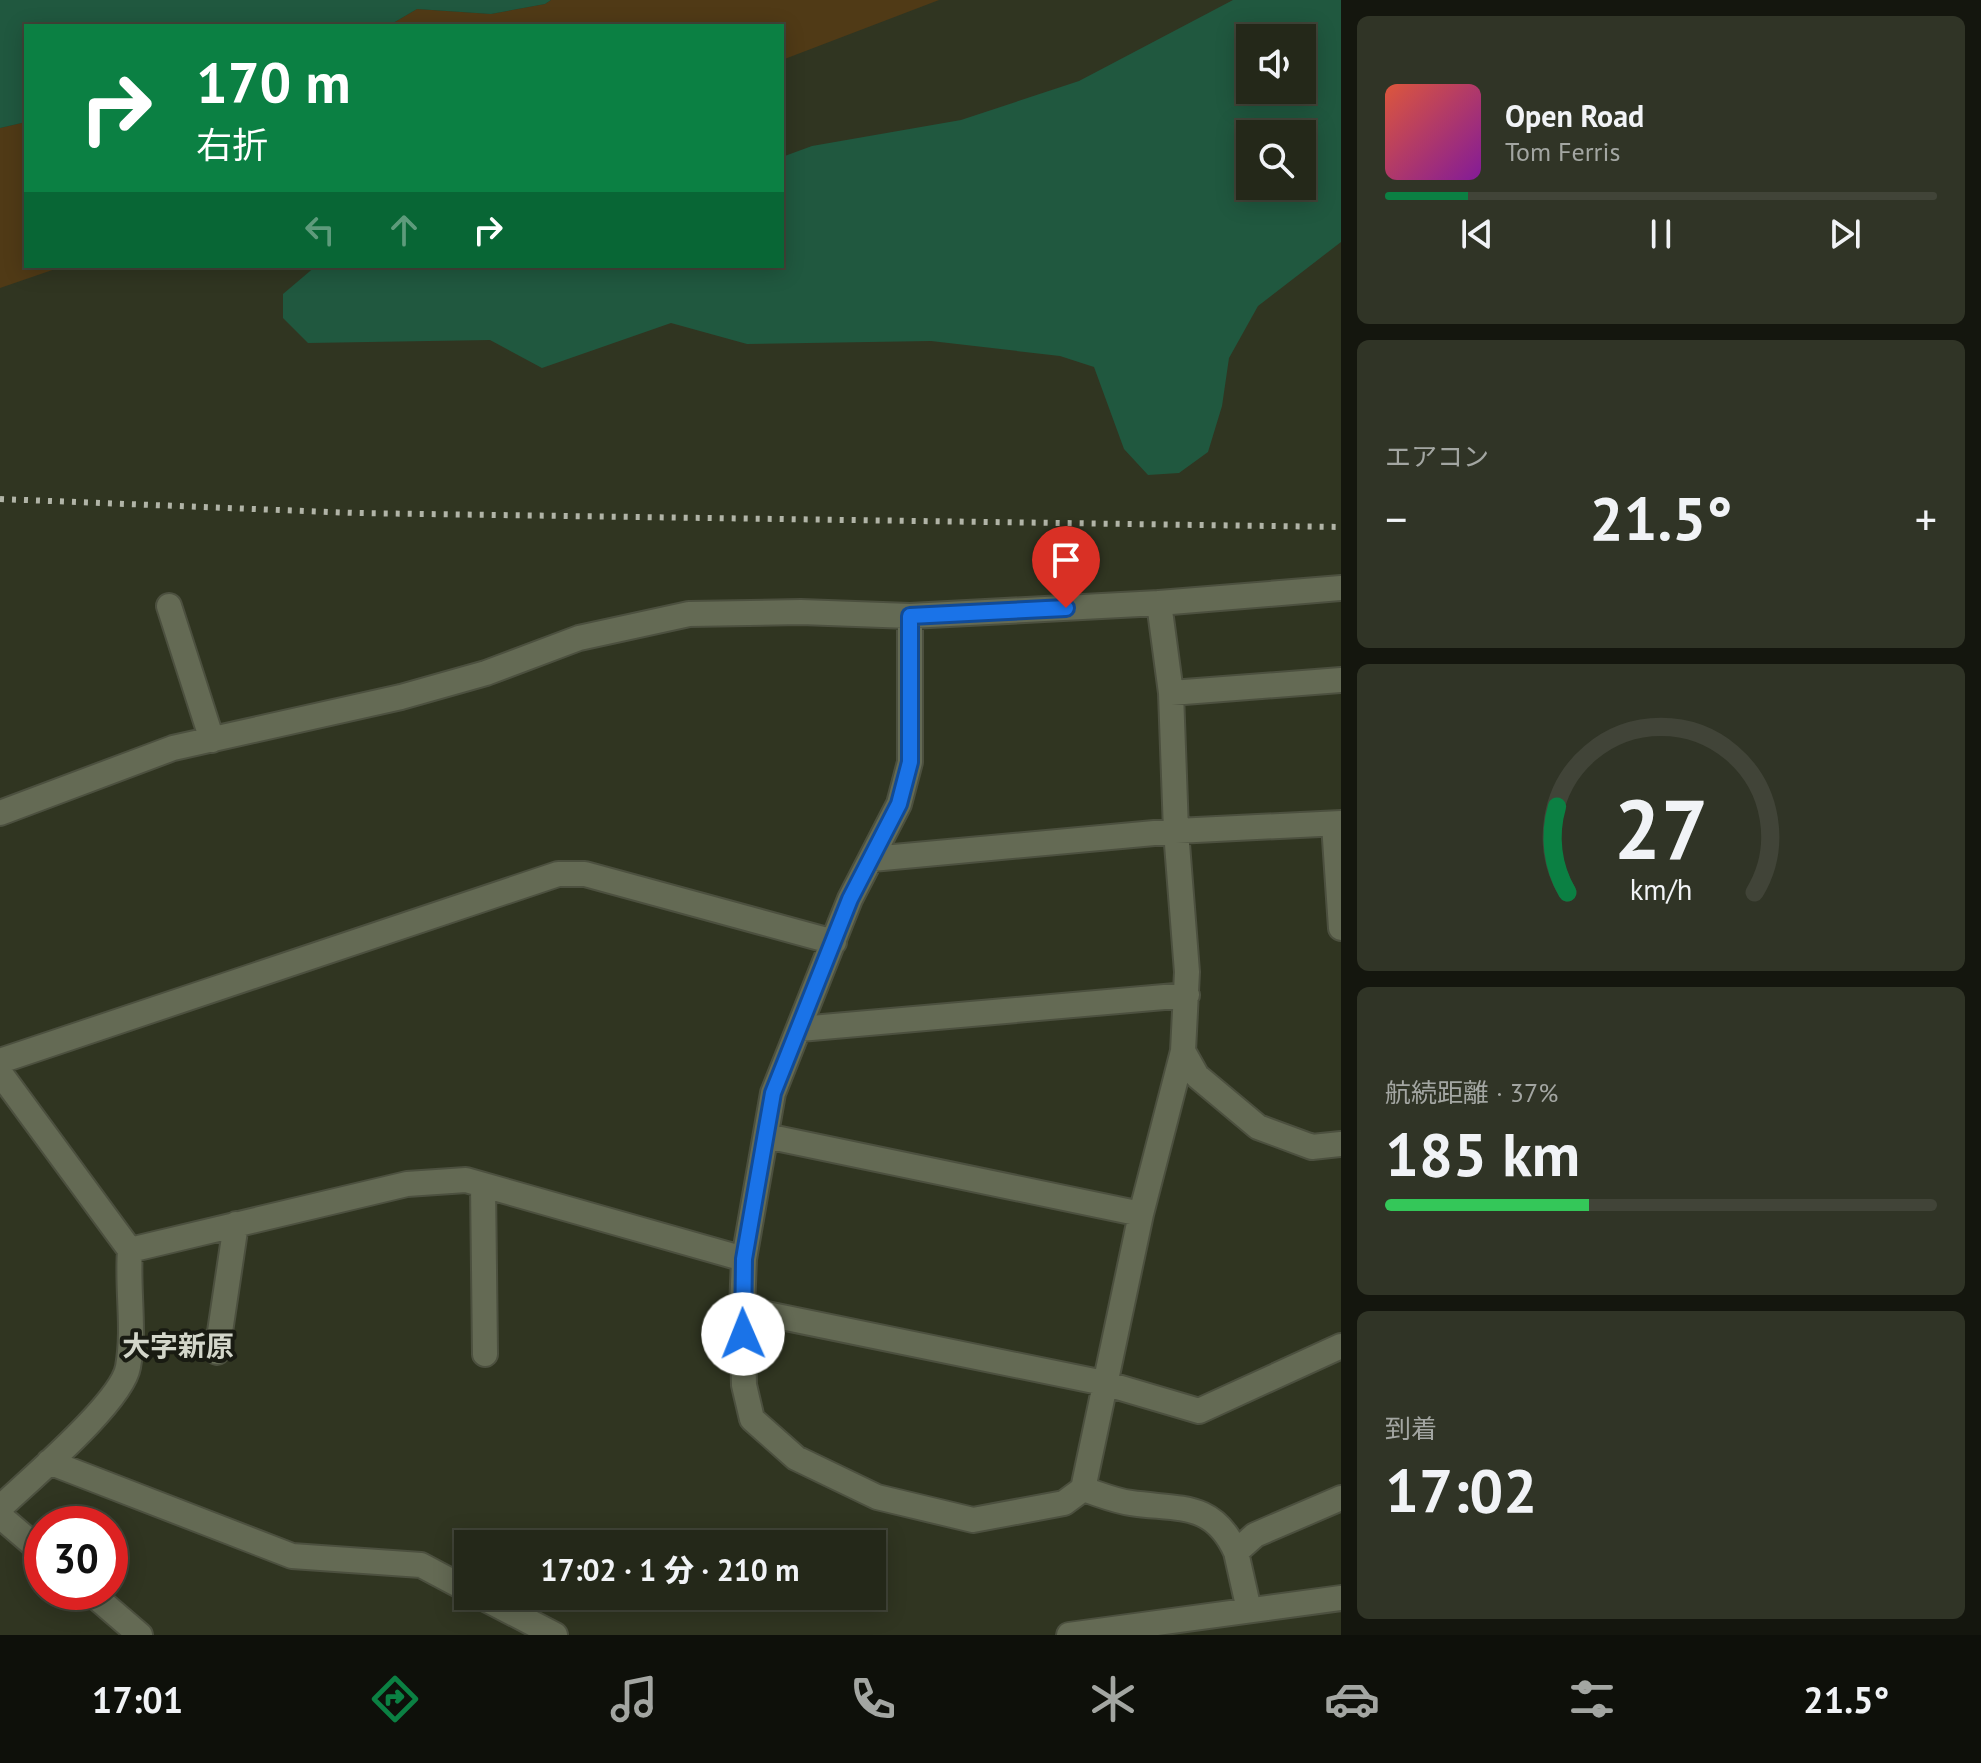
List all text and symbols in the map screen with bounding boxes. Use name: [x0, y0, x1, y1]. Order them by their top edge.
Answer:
map controls: [1236, 24, 1316, 200]
button: sound: [1236, 24, 1316, 104]
text: 170 m: [196, 46, 351, 118]
icon: right: [64, 56, 168, 160]
text: Open Road: [1505, 96, 1644, 135]
button: search: [1236, 120, 1316, 200]
text: 右折: [196, 121, 268, 168]
text: Tom Ferris: [1505, 135, 1620, 168]
icon: left: [298, 208, 342, 252]
icon: ahead: [382, 208, 426, 252]
icon: right: [466, 208, 510, 252]
icon: previous: [1455, 212, 1499, 256]
icon: pause: [1639, 212, 1683, 256]
icon: next: [1823, 212, 1867, 256]
text: エアコン: [1385, 440, 1489, 473]
text: 21.5°: [1589, 479, 1733, 557]
text: −: [1385, 490, 1407, 547]
text: +: [1915, 490, 1937, 547]
pin: [1032, 526, 1100, 608]
icon: arrive: [1044, 538, 1088, 582]
text: 27: [1614, 774, 1708, 882]
text: km/h: [1630, 872, 1692, 909]
text: 航続距離 · 37%: [1385, 1076, 1558, 1109]
text: 185 km: [1385, 1115, 1580, 1193]
position arrow: [701, 1292, 785, 1376]
district label: 大字新原: [122, 1327, 234, 1364]
text: 到着: [1385, 1412, 1437, 1445]
text: 17:02: [1385, 1451, 1537, 1529]
speed limit sign: 30: [24, 1506, 128, 1610]
text: 17:02 · 1 分 · 210 m: [540, 1550, 800, 1589]
icon: directions: [367, 1671, 423, 1727]
icon: music: [606, 1671, 662, 1727]
icon: phone: [845, 1671, 901, 1727]
icon: climate: [1085, 1671, 1141, 1727]
icon: car: [1324, 1671, 1380, 1727]
icon: filters: [1564, 1671, 1620, 1727]
text: 17:01: [92, 1676, 183, 1723]
text: 21.5°: [1803, 1676, 1889, 1723]

